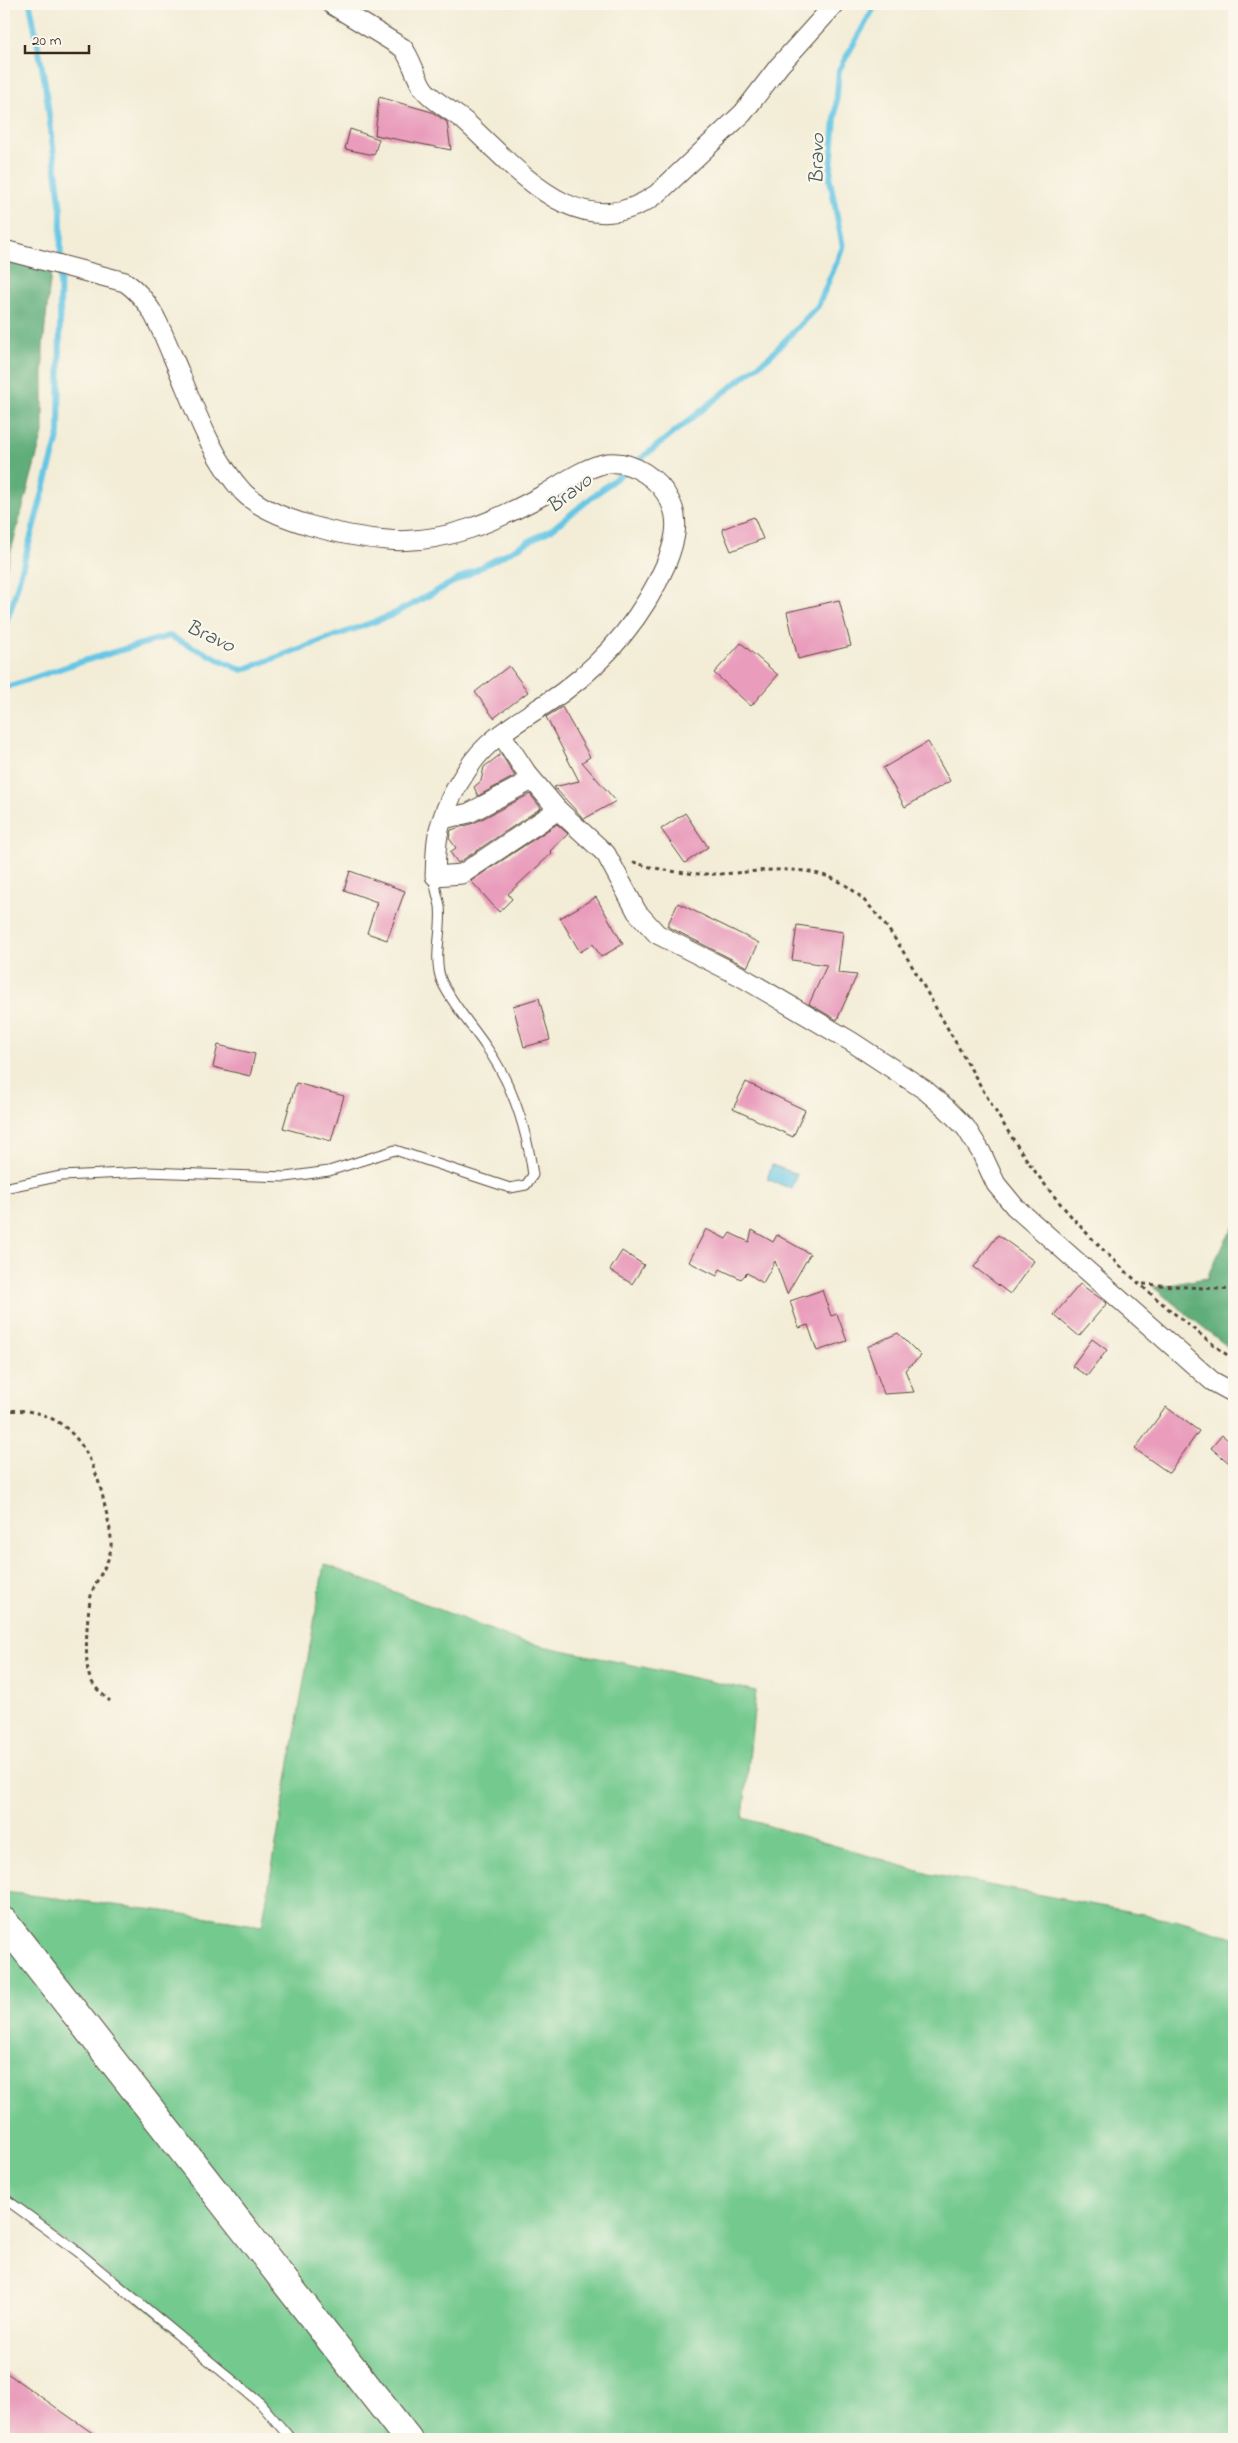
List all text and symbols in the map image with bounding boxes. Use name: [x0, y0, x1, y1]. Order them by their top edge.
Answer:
scale bar: [25, 22, 89, 54]
text: 20 m: [32, 30, 62, 52]
water label: Bravo: [803, 132, 833, 185]
water label: Bravo: [541, 466, 600, 522]
water label: Bravo: [181, 613, 240, 662]

